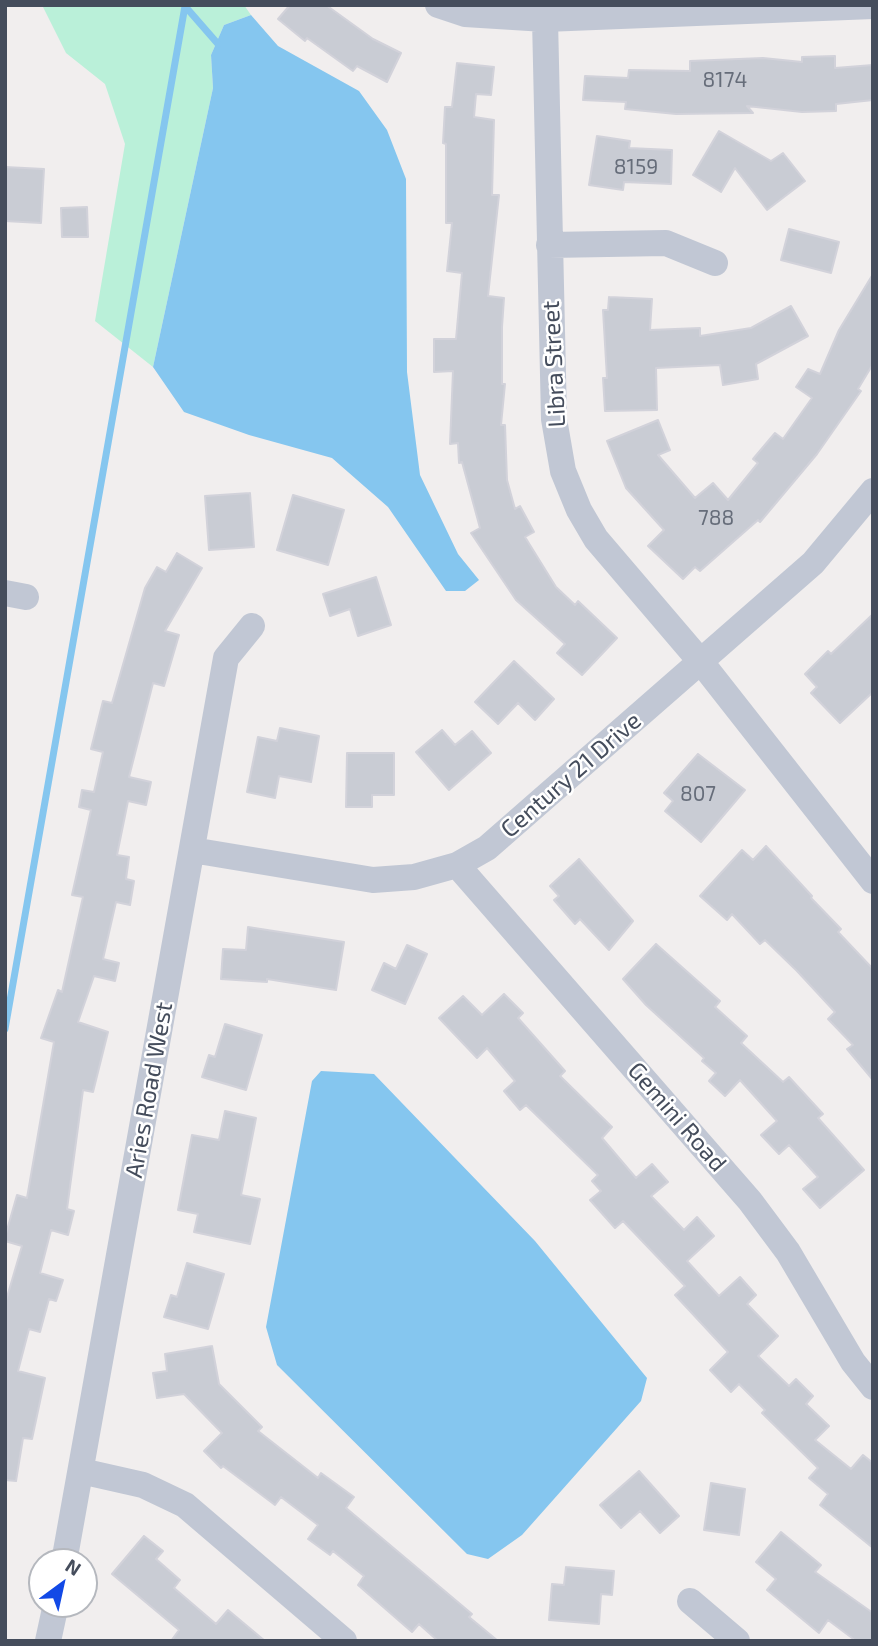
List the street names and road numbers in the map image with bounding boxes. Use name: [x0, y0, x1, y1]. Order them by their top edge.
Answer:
street label: Libra Street: [536, 300, 572, 428]
street label: Century 21 Drive: [495, 706, 647, 844]
street label: Aries Road West: [119, 1000, 179, 1180]
street label: Gemini Road: [622, 1056, 732, 1178]

